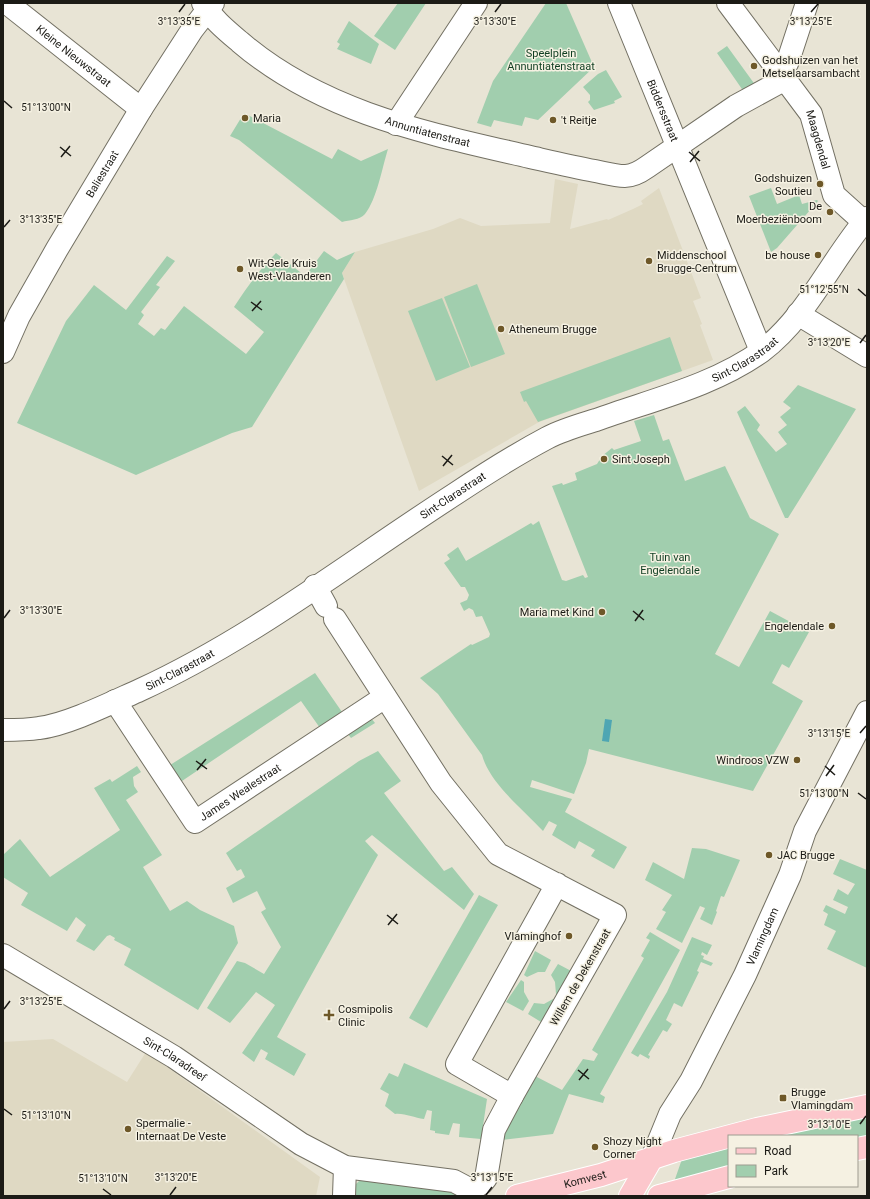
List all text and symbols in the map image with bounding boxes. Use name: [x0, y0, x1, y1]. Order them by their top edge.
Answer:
text: 3°13'35"E: [158, 16, 201, 27]
text: 3°13'30"E: [474, 16, 517, 27]
text: 3°13'25"E: [790, 16, 833, 27]
street label: Kleine Nieuwstraat: [33, 23, 114, 90]
park label: Speelplein Annuntiatenstraat: [507, 47, 595, 73]
place label: Godshuizen van het Metselaarsambacht: [762, 54, 860, 80]
marker: Godshuizen van het Metselaarsambacht: [749, 61, 759, 71]
street label: Biddersstraat: [644, 78, 681, 144]
text: 51°13'00"N: [21, 102, 71, 113]
street label: Maagdendal: [803, 109, 832, 171]
place label: Maria: [253, 112, 281, 125]
marker: Maria: [240, 113, 250, 123]
street label: Annuntiatenstraat: [383, 114, 472, 150]
place label: 't Reitje: [561, 114, 597, 127]
marker: 't Reitje: [548, 115, 558, 125]
street label: Baliestraat: [83, 148, 122, 200]
place label: Godshuizen Soutieu: [754, 172, 812, 198]
marker: Godshuizen Soutieu: [815, 179, 825, 189]
place label: De Moerbeziënboom: [736, 200, 822, 226]
marker: De Moerbeziënboom: [825, 207, 835, 217]
text: 3°13'35"E: [20, 214, 63, 225]
place label: Middenschool Brugge-Centrum: [657, 249, 737, 275]
place label: be house: [765, 249, 810, 262]
marker: be house: [813, 250, 823, 260]
marker: Middenschool Brugge-Centrum: [644, 256, 654, 266]
place label: Wit-Gele Kruis West-Vlaanderen: [248, 257, 331, 283]
marker: Wit-Gele Kruis West-Vlaanderen: [235, 264, 245, 274]
text: 51°12'55"N: [799, 284, 849, 295]
place label: Atheneum Brugge: [509, 323, 597, 336]
marker: Atheneum Brugge: [496, 324, 506, 334]
street label: Sint-Clarastraat: [710, 334, 781, 385]
text: 3°13'20"E: [808, 337, 851, 348]
place label: Sint Joseph: [612, 453, 670, 466]
marker: Sint Joseph: [599, 454, 609, 464]
street label: Sint-Clarastraat: [418, 470, 489, 522]
park label: Tuin van Engelendale: [640, 551, 700, 577]
text: 3°13'30"E: [20, 605, 63, 616]
place label: Maria met Kind: [520, 606, 594, 619]
marker: Maria met Kind: [597, 607, 607, 617]
place label: Engelendale: [764, 620, 824, 633]
marker: Engelendale: [827, 621, 837, 631]
street label: Sint-Clarastraat: [144, 647, 217, 693]
text: 3°13'15"E: [808, 728, 851, 739]
place label: Windroos VZW: [716, 754, 789, 767]
marker: Windroos VZW: [792, 755, 802, 765]
street label: James Wealestraat: [197, 761, 284, 824]
text: 51°13'00"N: [799, 788, 849, 799]
place label: JAC Brugge: [777, 849, 835, 862]
marker: JAC Brugge: [764, 850, 774, 860]
street label: Vlamingdam: [744, 906, 782, 968]
street label: Willem de Dekenstraat: [547, 926, 614, 1028]
place label: Vlaminghof: [505, 930, 561, 943]
marker: Vlaminghof: [564, 931, 574, 941]
text: 3°13'25"E: [20, 996, 63, 1007]
place label: Cosmipolis Clinic: [338, 1003, 393, 1029]
marker: Cosmipolis Clinic: [323, 1009, 335, 1021]
street label: Sint-Claradreef: [141, 1034, 209, 1084]
place label: Brugge Vlamingdam: [791, 1086, 853, 1112]
marker: Brugge Vlamingdam: [778, 1093, 788, 1103]
text: 51°13'10"N: [21, 1110, 71, 1121]
place label: Spermalie - Internaat De Veste: [136, 1117, 226, 1143]
text: 3°13'10"E: [808, 1119, 851, 1130]
marker: Spermalie - Internaat De Veste: [123, 1124, 133, 1134]
place label: Shozy Night Corner: [603, 1135, 662, 1161]
legend: [728, 1135, 858, 1187]
marker: Shozy Night Corner: [590, 1142, 600, 1152]
text: Road: [764, 1144, 792, 1158]
text: Park: [764, 1164, 789, 1178]
street label: Komvest: [563, 1168, 608, 1191]
text: 3°13'20"E: [155, 1172, 198, 1183]
text: 3°13'15"E: [471, 1172, 514, 1183]
text: 51°13'10"N: [78, 1173, 128, 1184]

